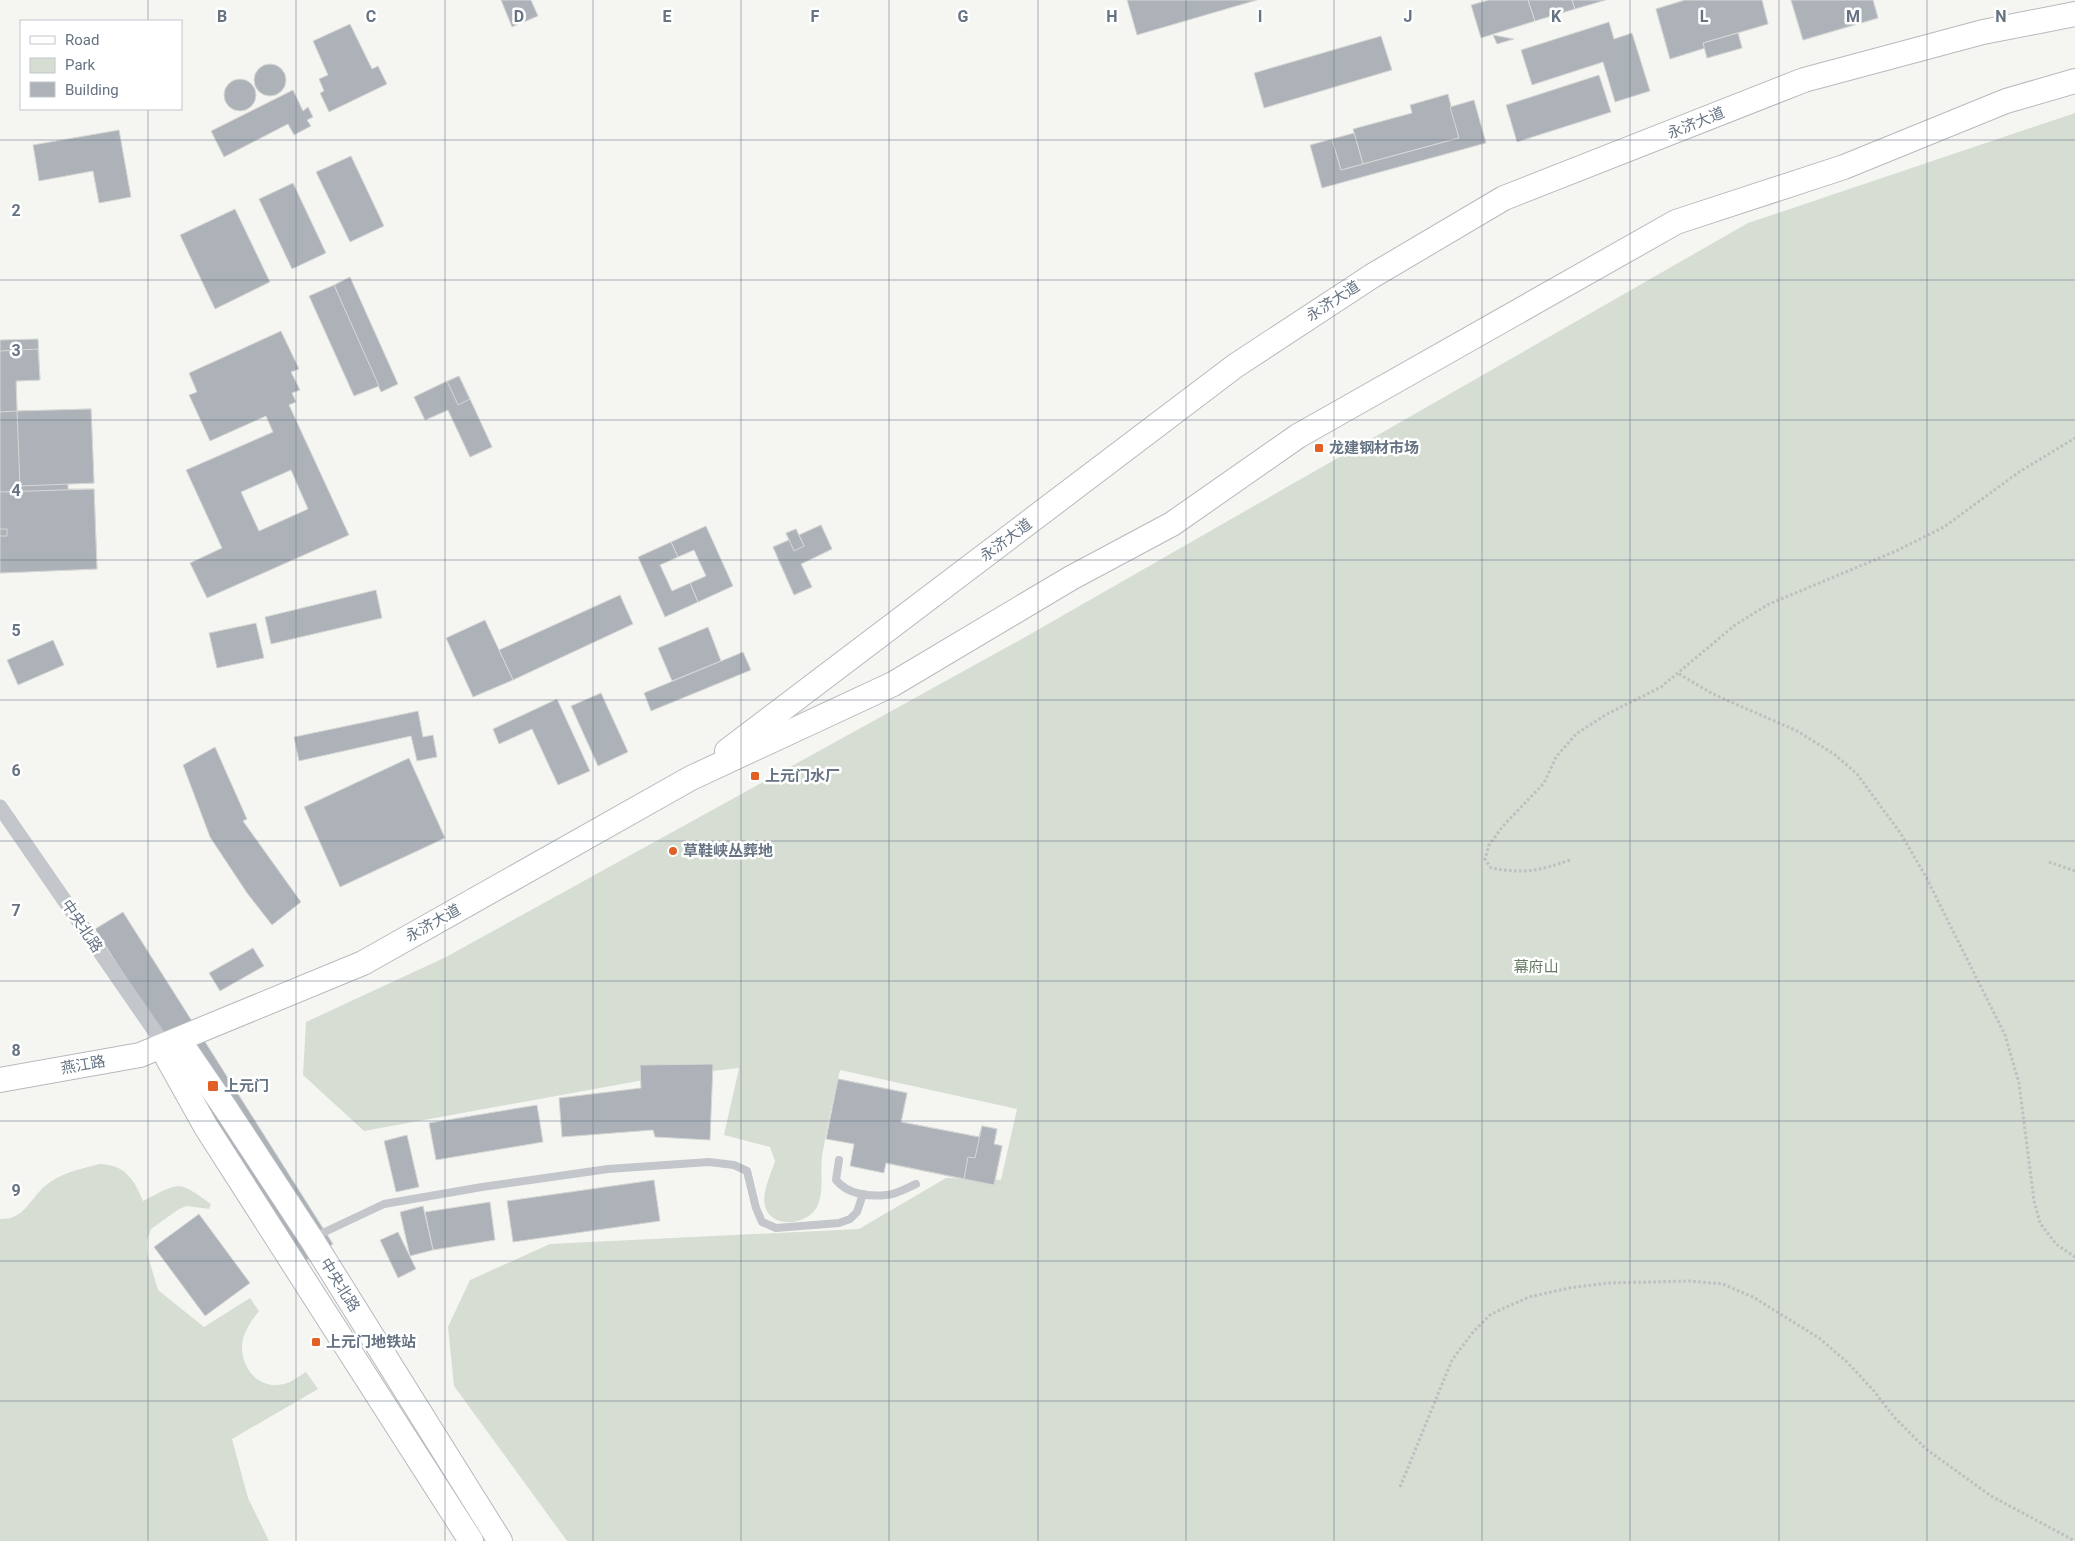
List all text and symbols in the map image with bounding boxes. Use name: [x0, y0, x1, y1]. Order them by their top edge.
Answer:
text: B: [217, 7, 227, 26]
text: C: [366, 7, 376, 26]
text: D: [514, 7, 524, 26]
text: E: [663, 7, 672, 26]
text: F: [811, 7, 820, 26]
text: G: [958, 7, 969, 26]
text: H: [1106, 7, 1118, 26]
text: I: [1258, 7, 1262, 26]
text: J: [1404, 7, 1412, 26]
text: K: [1551, 7, 1562, 26]
text: L: [1700, 7, 1709, 26]
text: M: [1846, 7, 1860, 26]
text: N: [1995, 7, 2007, 26]
legend: [20, 20, 182, 110]
text: Road: [65, 31, 99, 49]
text: Park: [65, 56, 96, 74]
text: Building: [65, 81, 119, 99]
street label: 永济大道: [1665, 103, 1727, 143]
text: 2: [11, 201, 21, 220]
street label: 永济大道: [1303, 277, 1363, 325]
text: 3: [11, 341, 21, 360]
place label: 龙建钢材市场: [1329, 439, 1419, 457]
marker: 龙建钢材市场: [1313, 442, 1325, 454]
text: 4: [11, 481, 21, 500]
street label: 永济大道: [977, 515, 1035, 565]
text: 5: [11, 621, 21, 640]
text: 6: [11, 761, 21, 780]
place label: 上元门水厂: [765, 767, 840, 785]
marker: 上元门水厂: [749, 770, 761, 782]
place label: 草鞋峡丛葬地: [683, 842, 773, 860]
marker: 草鞋峡丛葬地: [667, 845, 679, 857]
street label: 中央北路: [58, 896, 106, 956]
text: 7: [11, 901, 21, 920]
street label: 永济大道: [402, 901, 464, 945]
park label: 幕府山: [1513, 958, 1559, 976]
text: 8: [11, 1041, 21, 1060]
street label: 燕江路: [59, 1052, 107, 1078]
place label: 上元门: [224, 1077, 269, 1095]
marker: 上元门: [206, 1079, 220, 1093]
text: 9: [11, 1181, 21, 1200]
street label: 中央北路: [316, 1255, 364, 1315]
place label: 上元门地铁站: [326, 1333, 416, 1351]
marker: 上元门地铁站: [310, 1336, 322, 1348]

